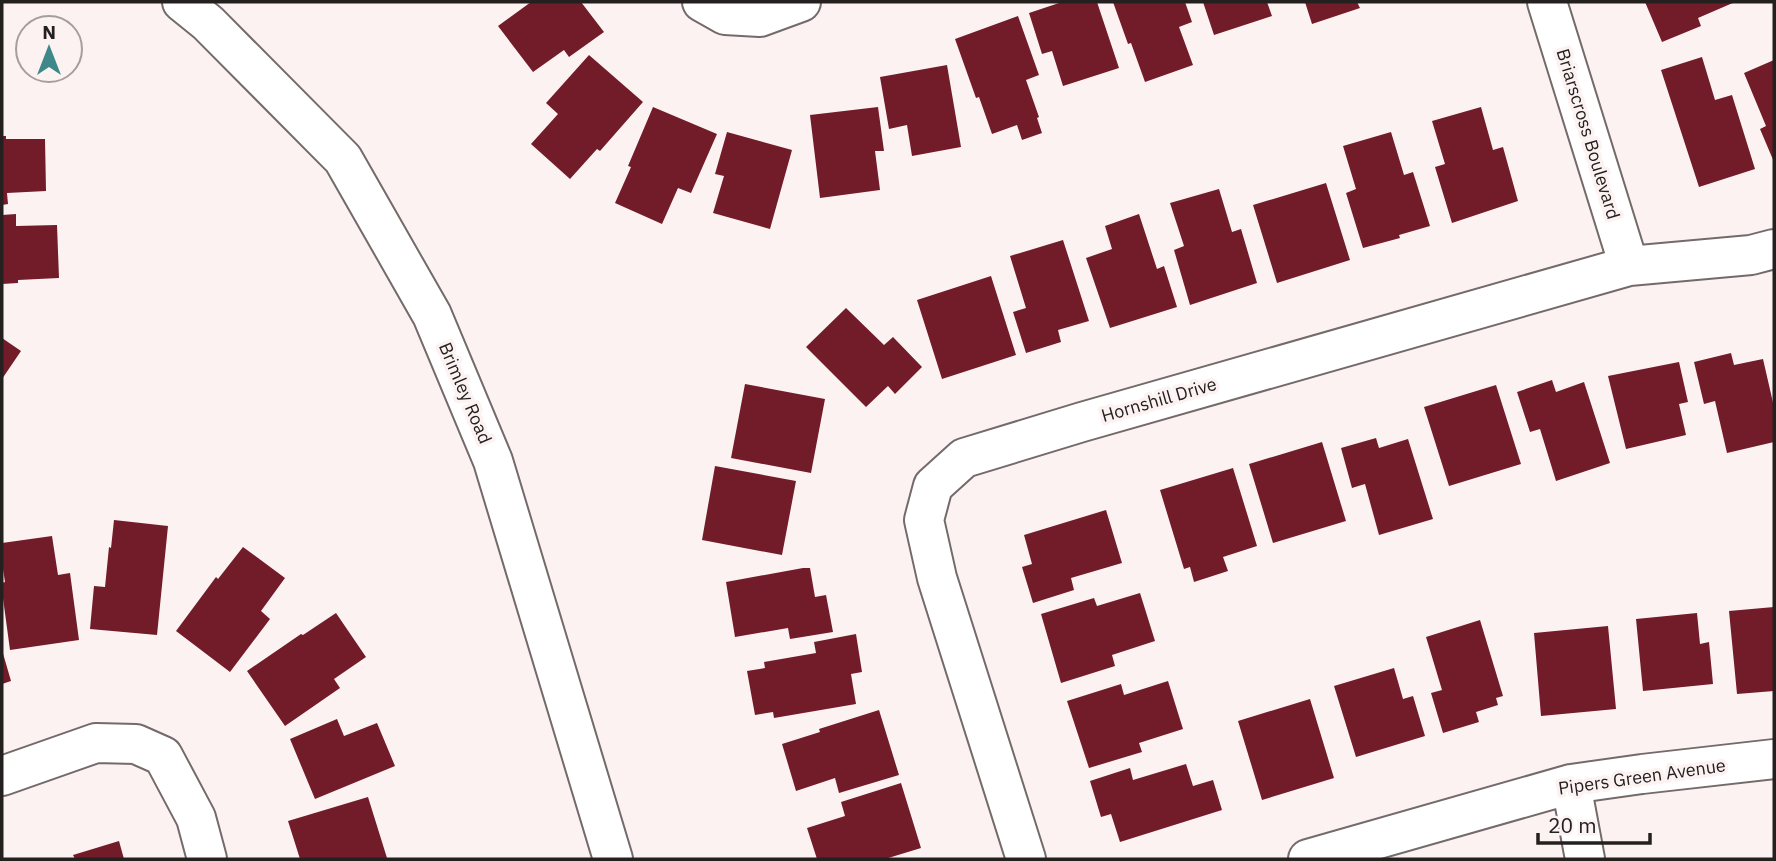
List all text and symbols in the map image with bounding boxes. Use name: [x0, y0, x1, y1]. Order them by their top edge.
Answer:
north arrow: [14, 14, 84, 84]
text: N: [42, 20, 56, 44]
street label: Briarscross Boulevard: [1552, 46, 1625, 222]
street label: Brimley Road: [434, 339, 497, 447]
street label: Hornshill Drive: [1099, 372, 1219, 427]
street label: Pipers Green Avenue: [1557, 753, 1727, 800]
scale bar: [1538, 802, 1650, 846]
text: 20 m: [1548, 811, 1597, 839]

